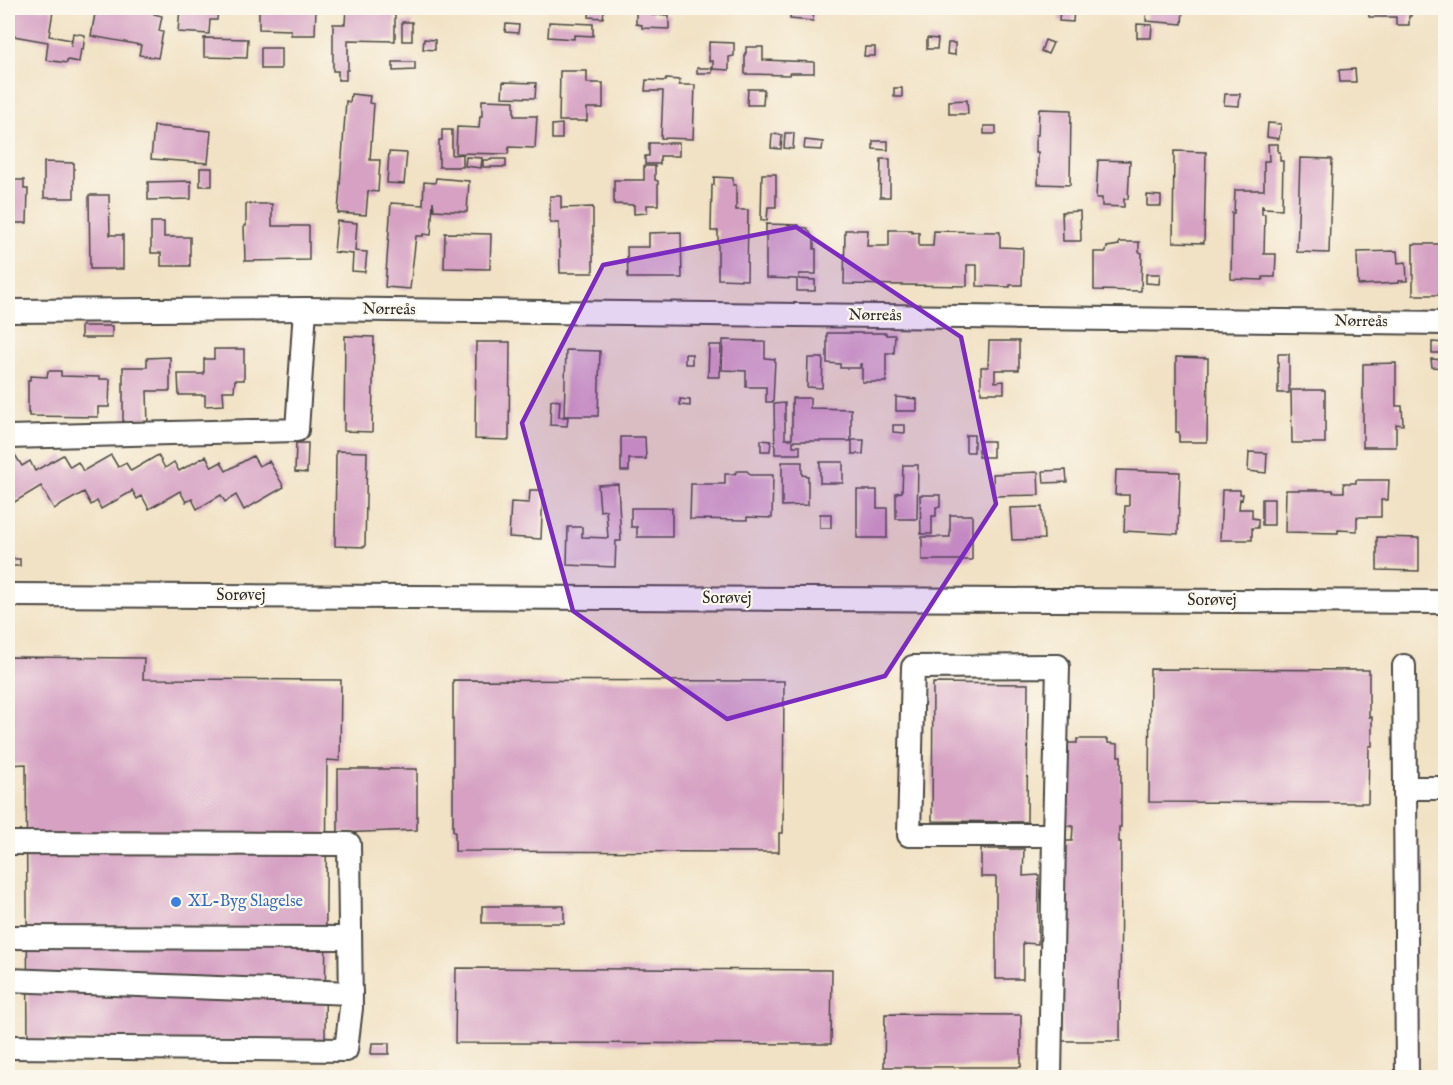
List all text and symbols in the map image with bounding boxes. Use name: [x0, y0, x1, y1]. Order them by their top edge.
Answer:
street label: Nørreås: [362, 300, 416, 320]
street label: Nørreås: [848, 306, 902, 326]
street label: Nørreås: [1334, 312, 1388, 332]
street label: Sorøvej: [216, 586, 266, 606]
street label: Sorøvej: [702, 589, 752, 609]
street label: Sorøvej: [1187, 591, 1237, 611]
place label: XL-Byg Slagelse: [188, 892, 303, 912]
marker: XL-Byg Slagelse: [169, 895, 183, 909]

